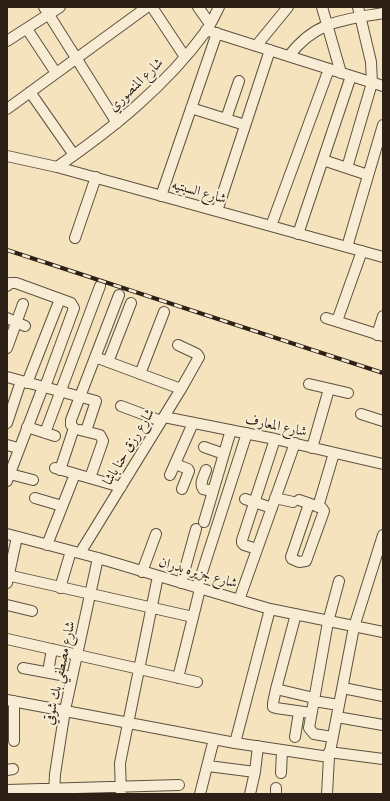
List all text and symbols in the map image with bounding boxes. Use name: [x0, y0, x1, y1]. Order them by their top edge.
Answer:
street label: شارع المنصوري: [105, 55, 167, 115]
street label: شارع السبتيه: [170, 176, 228, 208]
street label: شارع رزق حنا باشا: [100, 406, 158, 488]
street label: شارع المعارف: [244, 411, 308, 441]
street label: شارع جزيره بدران: [157, 554, 239, 592]
street label: شارع مصطفي بك شوقي: [41, 620, 79, 726]

